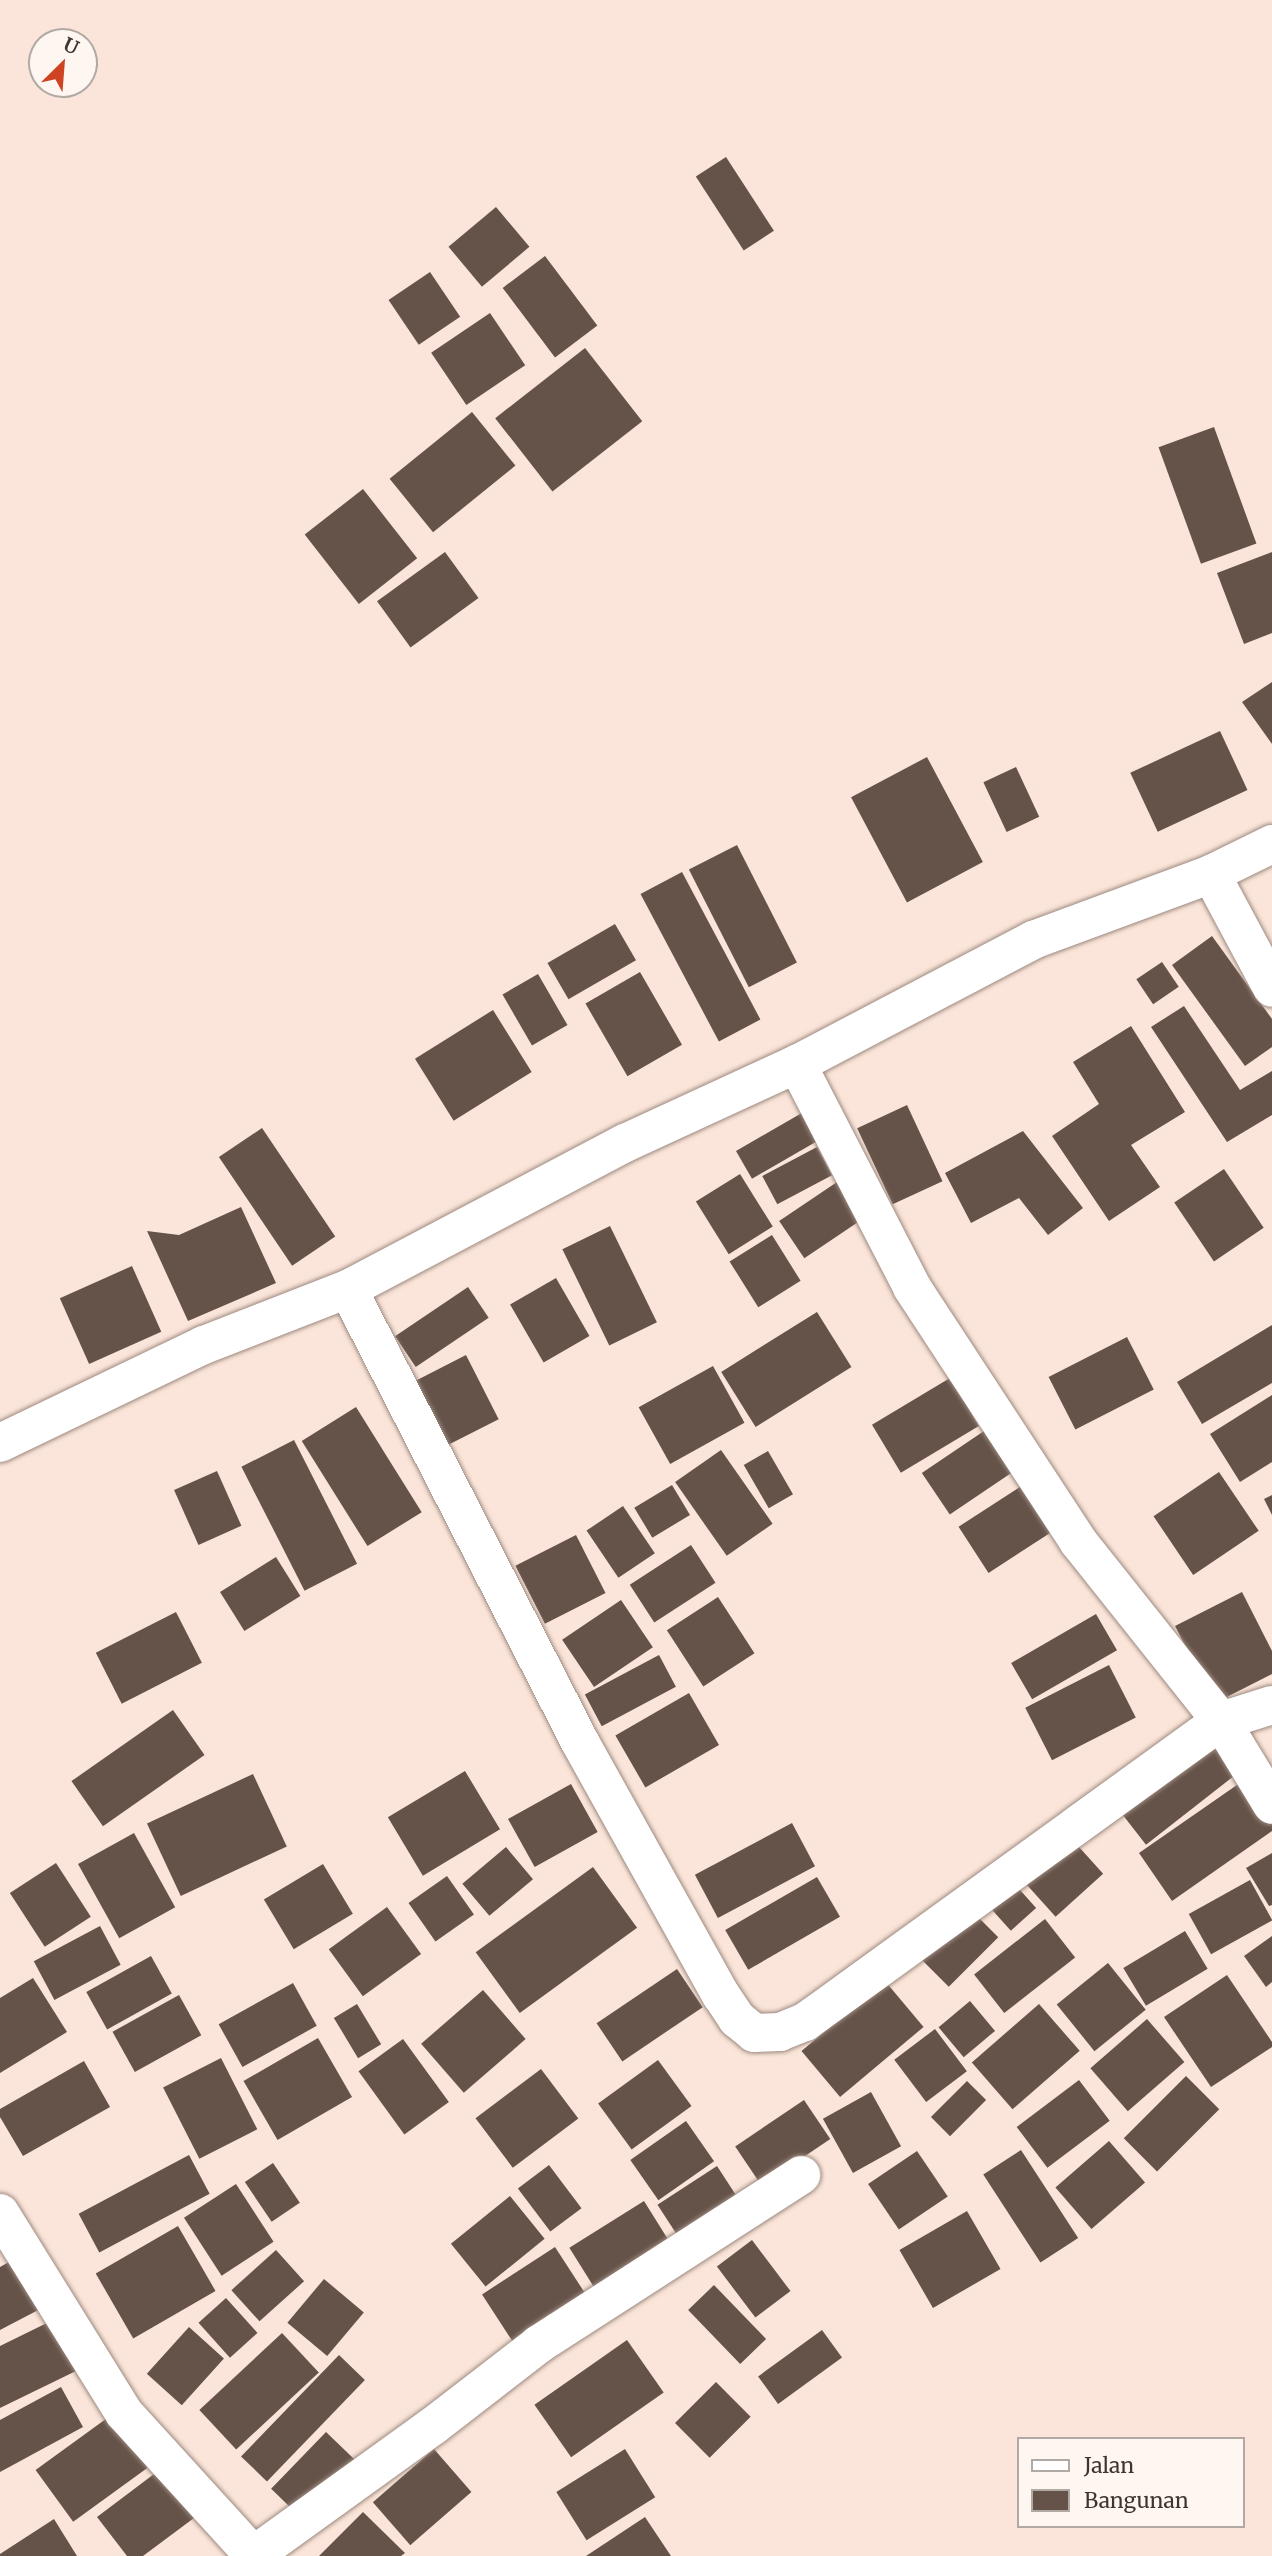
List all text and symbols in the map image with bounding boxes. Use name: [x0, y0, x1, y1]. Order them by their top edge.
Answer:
north arrow: [28, 28, 98, 98]
text: U: [60, 32, 83, 60]
legend: [1016, 2437, 1244, 2528]
text: Jalan: [1084, 2452, 1134, 2479]
text: Bangunan: [1084, 2487, 1189, 2514]

